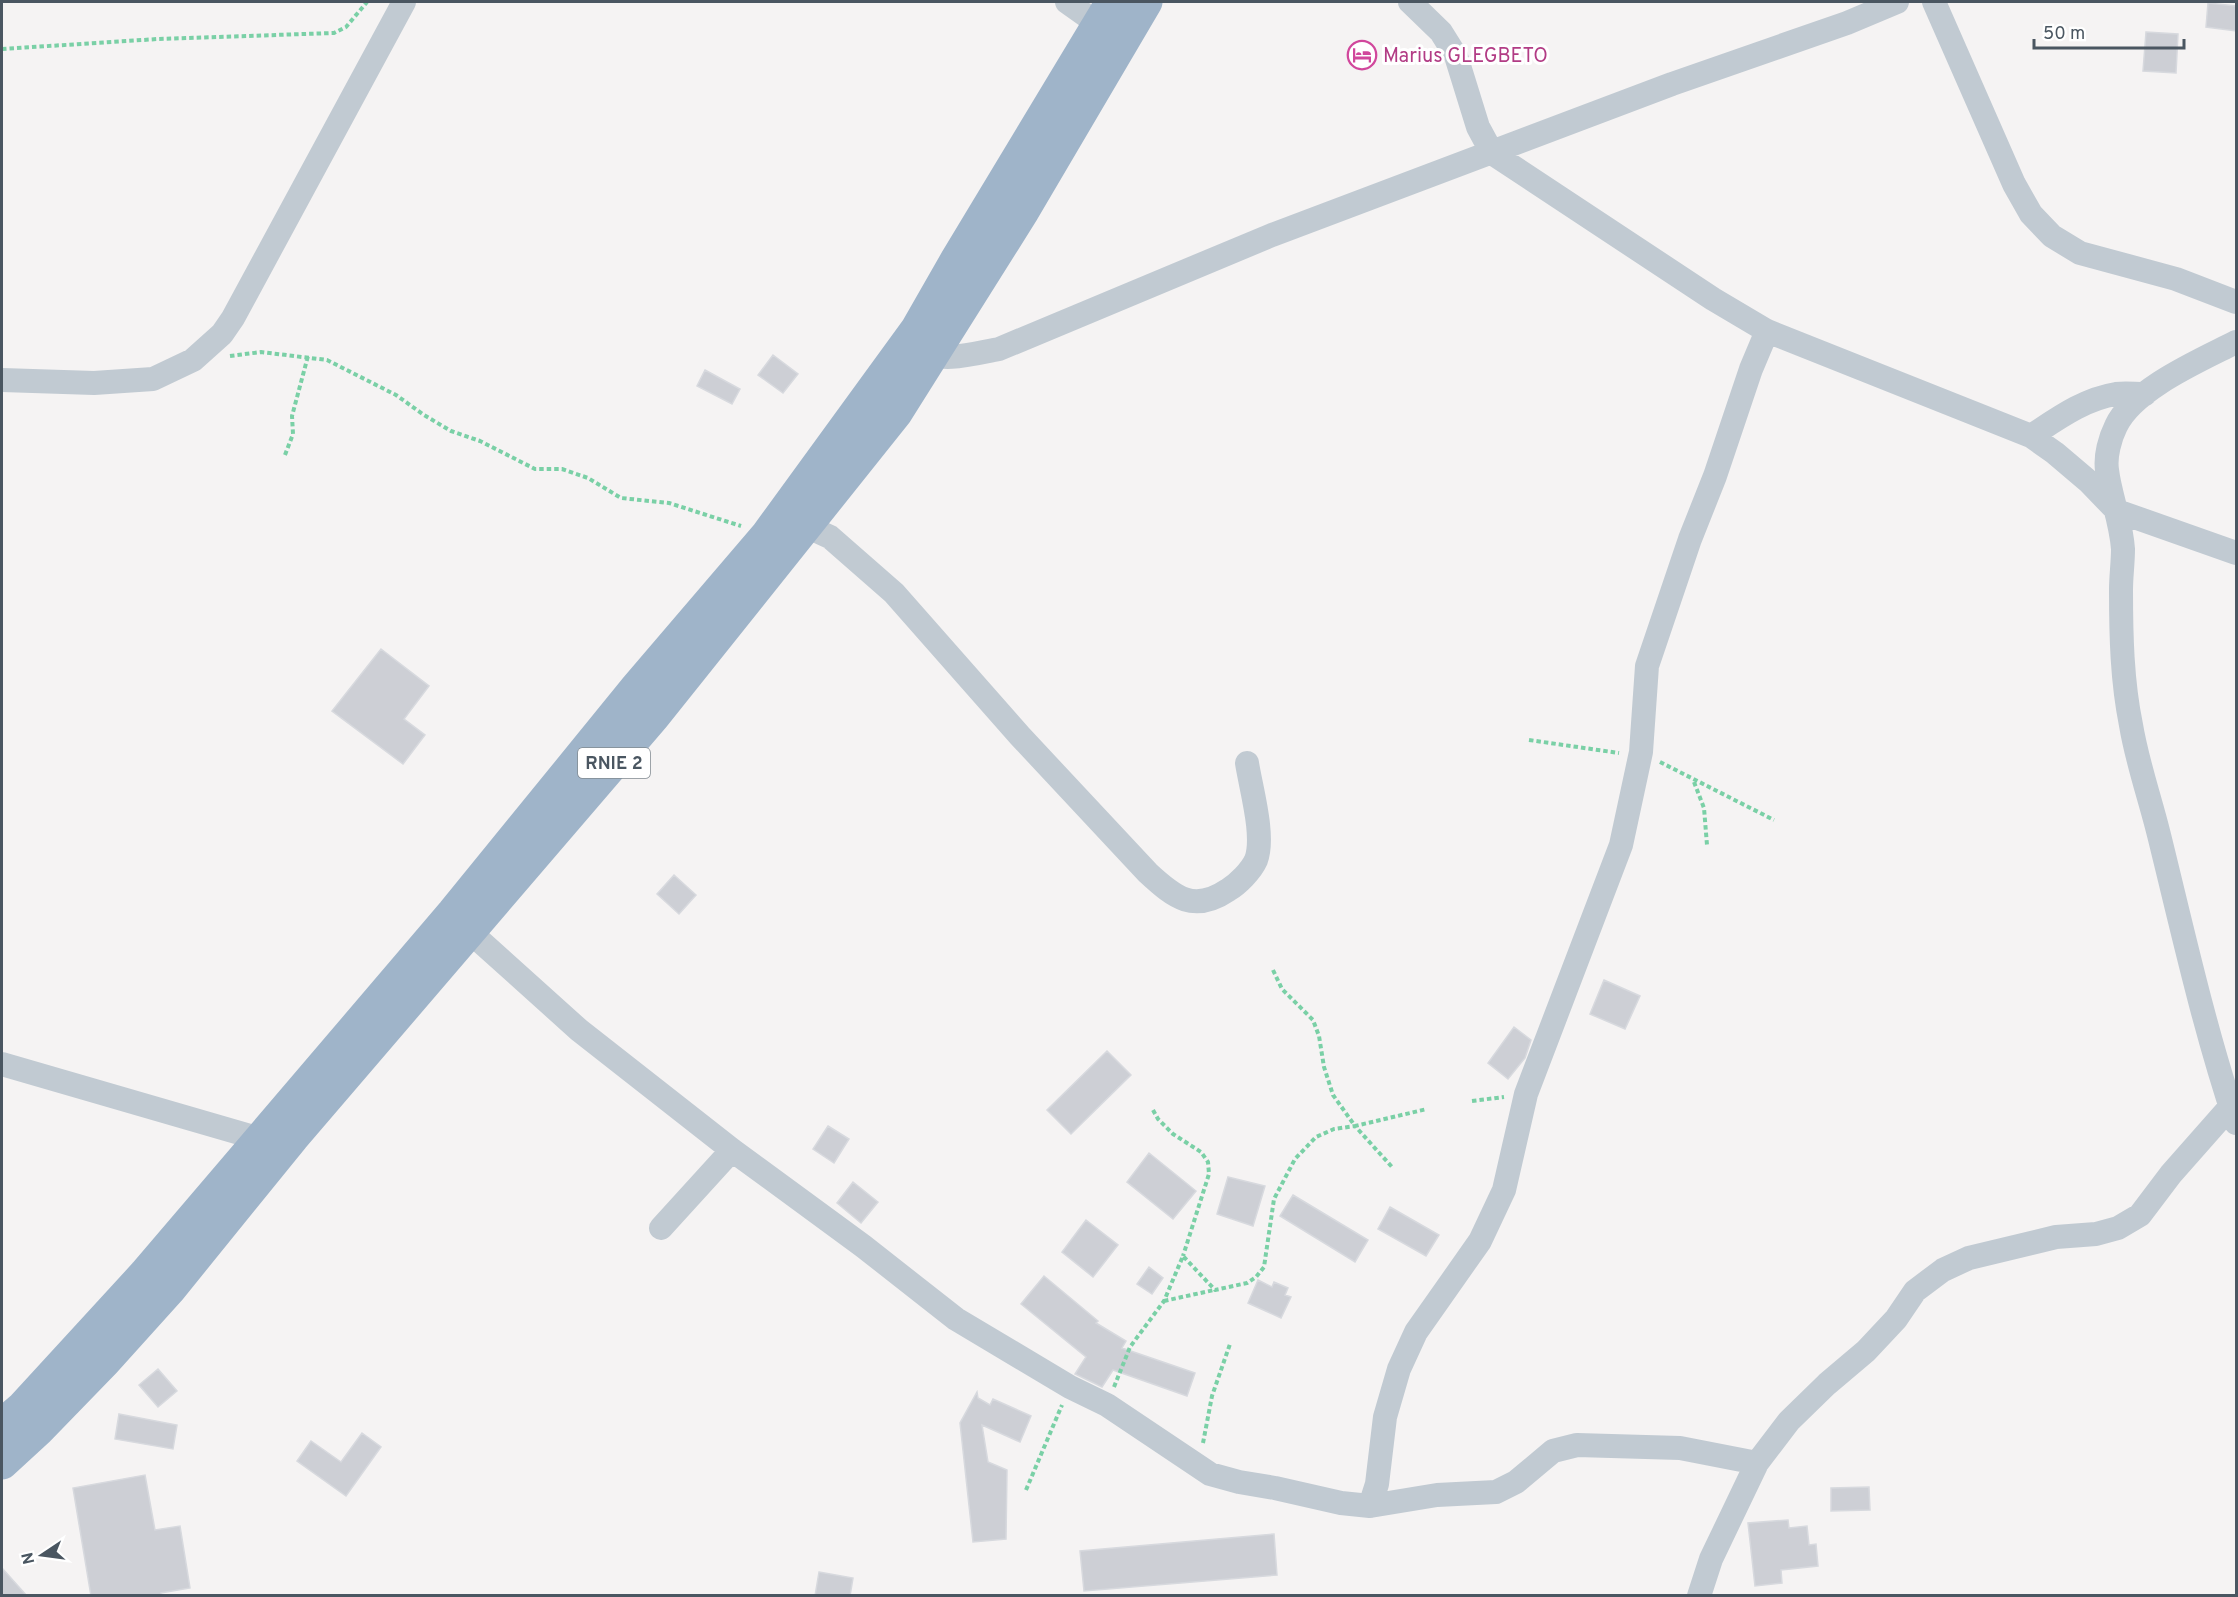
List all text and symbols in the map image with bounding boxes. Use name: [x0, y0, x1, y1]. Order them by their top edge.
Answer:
scale bar: [2034, 12, 2184, 50]
text: 50 m: [2043, 23, 2085, 46]
hotel icon: Marius GLEGBETO: [1346, 39, 1378, 71]
place label: Marius GLEGBETO: [1383, 44, 1548, 70]
road number: RNIE 2: [578, 748, 650, 778]
north arrow: [12, 1525, 72, 1585]
text: N: [18, 1550, 40, 1566]

